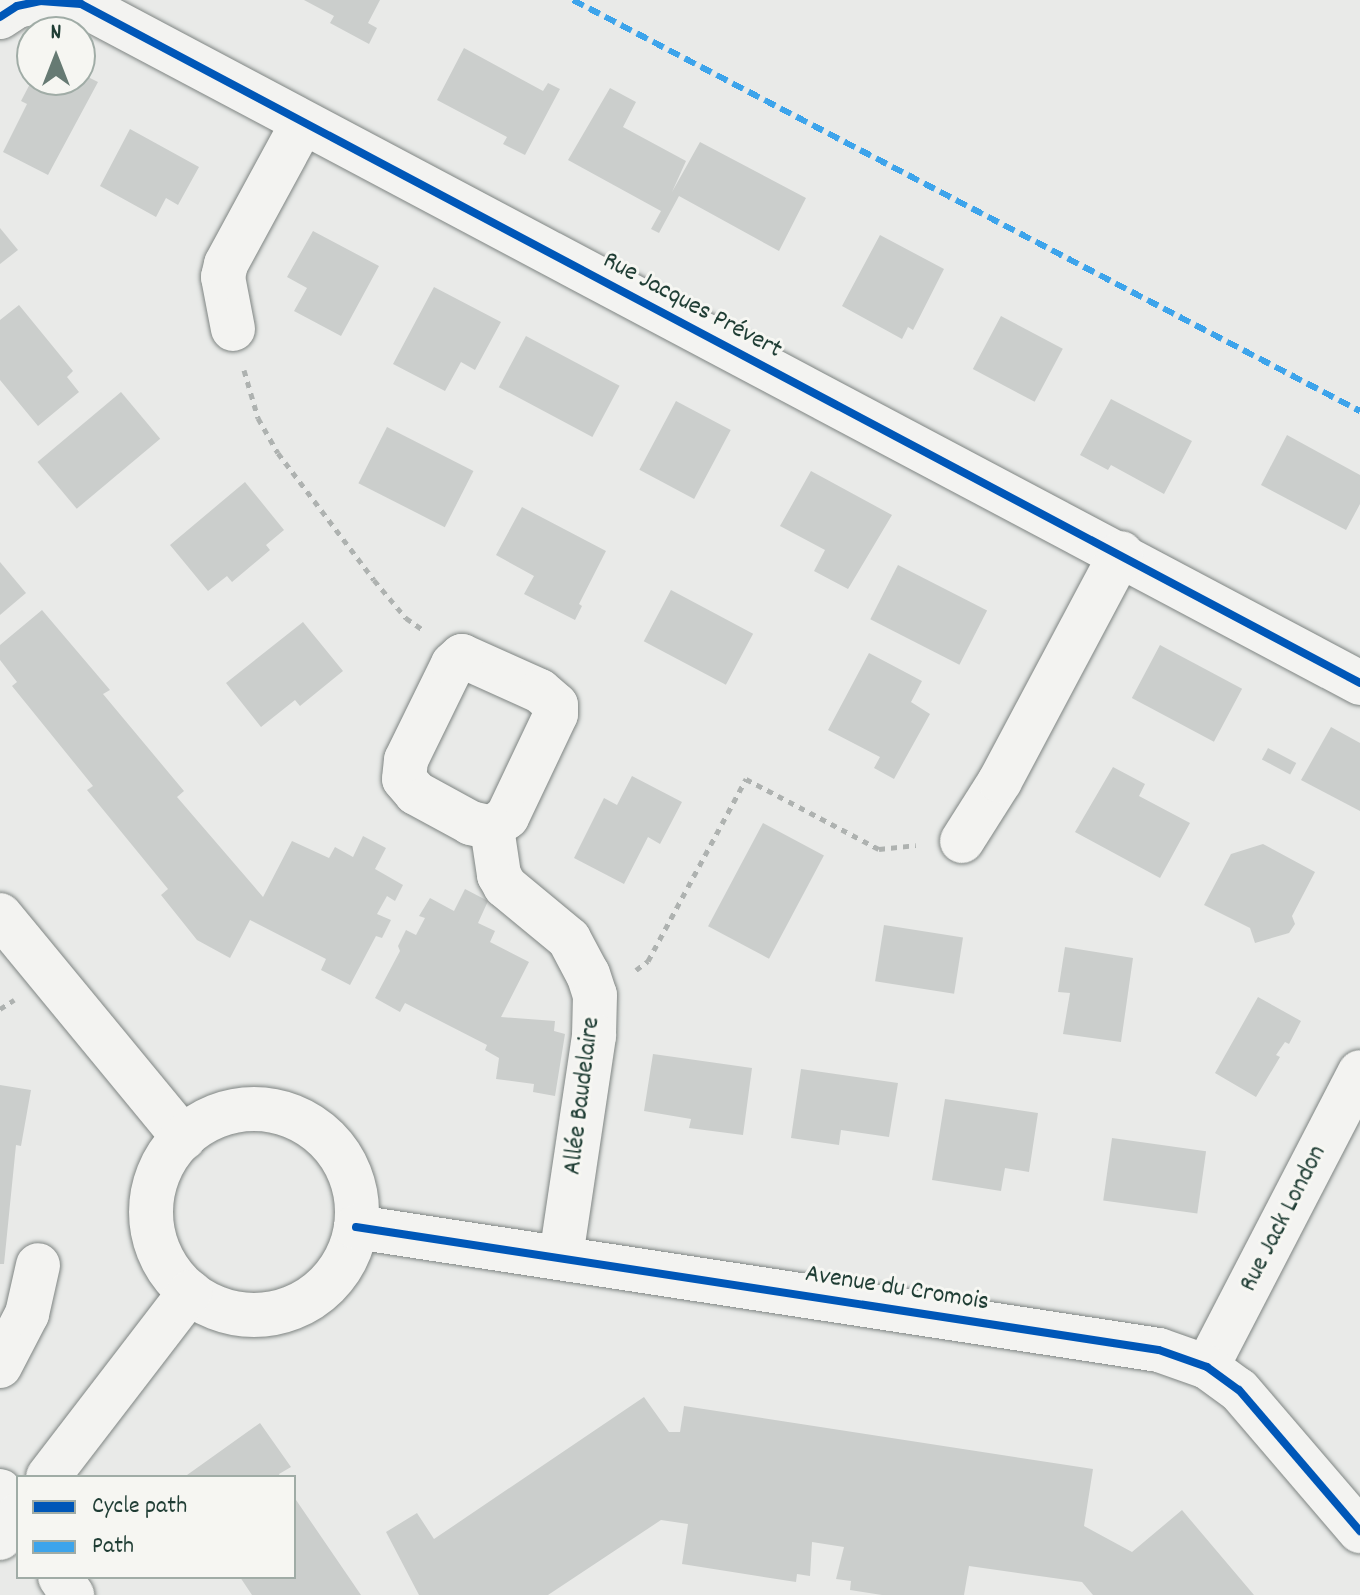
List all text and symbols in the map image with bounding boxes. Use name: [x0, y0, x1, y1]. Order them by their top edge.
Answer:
north arrow: [16, 16, 96, 96]
text: N: [51, 18, 61, 49]
street label: Rue Jacques Prévert: [597, 246, 787, 366]
street label: Allée Baudelaire: [558, 1015, 608, 1177]
street label: Rue Jack London: [1234, 1141, 1334, 1297]
street label: Avenue du Cromois: [803, 1259, 991, 1319]
legend: [16, 1475, 296, 1579]
text: Cycle path: [92, 1490, 187, 1524]
text: Path: [92, 1530, 134, 1564]

